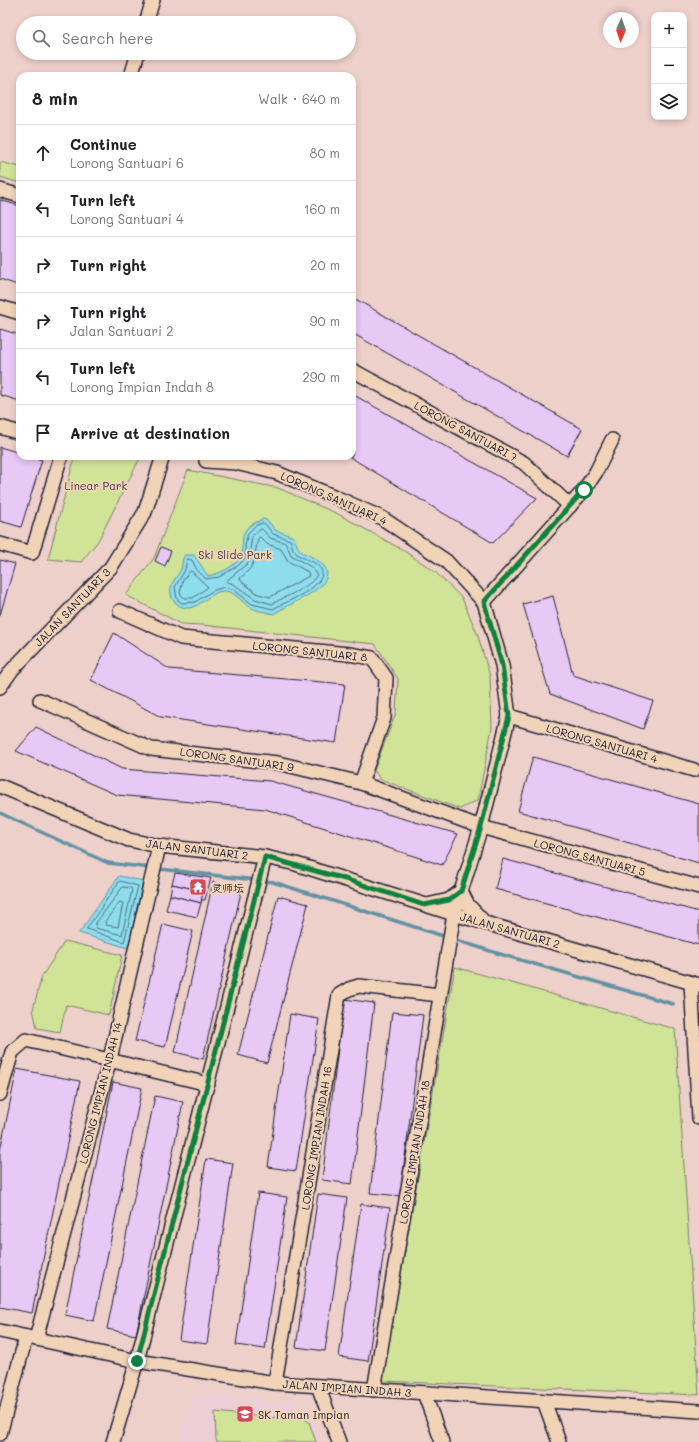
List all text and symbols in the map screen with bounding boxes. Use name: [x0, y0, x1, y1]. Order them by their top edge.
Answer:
north arrow: [603, 12, 639, 48]
map controls: [651, 12, 687, 120]
button: +: [651, 12, 687, 48]
search box: [16, 16, 356, 60]
icon: search: [30, 27, 52, 49]
text: Search here: [62, 28, 153, 48]
button: −: [651, 48, 687, 84]
button: layers: [651, 84, 687, 120]
text: 8 min: [32, 87, 78, 109]
text: Walk · 640 m: [258, 90, 340, 107]
text: Continue: [70, 134, 137, 154]
icon: ahead: [32, 142, 54, 164]
text: 80 m: [310, 144, 340, 161]
text: Lorong Santuari 6: [70, 154, 184, 171]
text: Turn left: [70, 190, 135, 210]
icon: left: [32, 198, 54, 220]
text: 160 m: [304, 200, 340, 217]
text: Lorong Santuari 4: [70, 210, 184, 227]
icon: right: [32, 254, 54, 276]
text: Turn right: [70, 255, 147, 275]
text: 20 m: [310, 256, 340, 273]
text: Turn right: [70, 302, 147, 322]
icon: right: [32, 310, 54, 332]
text: 90 m: [310, 312, 340, 329]
text: Jalan Santuari 2: [70, 322, 173, 339]
text: Turn left: [70, 358, 135, 378]
icon: left: [32, 366, 54, 388]
text: 290 m: [303, 368, 340, 385]
text: Lorong Impian Indah 8: [70, 378, 214, 395]
street label: LORONG SANTUARI 7: [412, 397, 520, 465]
icon: arrive: [32, 422, 54, 444]
text: Arrive at destination: [70, 423, 230, 443]
street label: LORONG SANTUARI 4: [278, 468, 390, 528]
park label: Linear Park: [65, 478, 128, 493]
route start: [575, 481, 593, 499]
park label: Ski Slide Park: [198, 547, 272, 562]
street label: JALAN SANTUARI 3: [31, 564, 114, 649]
street label: LORONG SANTUARI 8: [252, 638, 368, 665]
street label: LORONG SANTUARI 4: [545, 720, 660, 766]
street label: LORONG SANTUARI 9: [179, 744, 295, 774]
street label: JALAN SANTUARI 2: [145, 835, 249, 863]
street label: LORONG SANTUARI 5: [533, 835, 647, 879]
temple icon: 灵师坛: [188, 877, 208, 897]
place label: 灵师坛: [211, 880, 244, 895]
street label: JALAN SANTUARI 2: [458, 909, 562, 951]
street label: LORONG IMPIAN INDAH 14: [75, 1020, 125, 1165]
street label: LORONG IMPIAN INDAH 16: [297, 1065, 335, 1211]
street label: LORONG IMPIAN INDAH 18: [395, 1079, 433, 1225]
route end: [128, 1352, 146, 1370]
street label: JALAN IMPIAN INDAH 3: [282, 1376, 412, 1400]
school or university icon: SK Taman Impian: [235, 1404, 255, 1424]
place label: SK Taman Impian: [258, 1407, 349, 1422]

